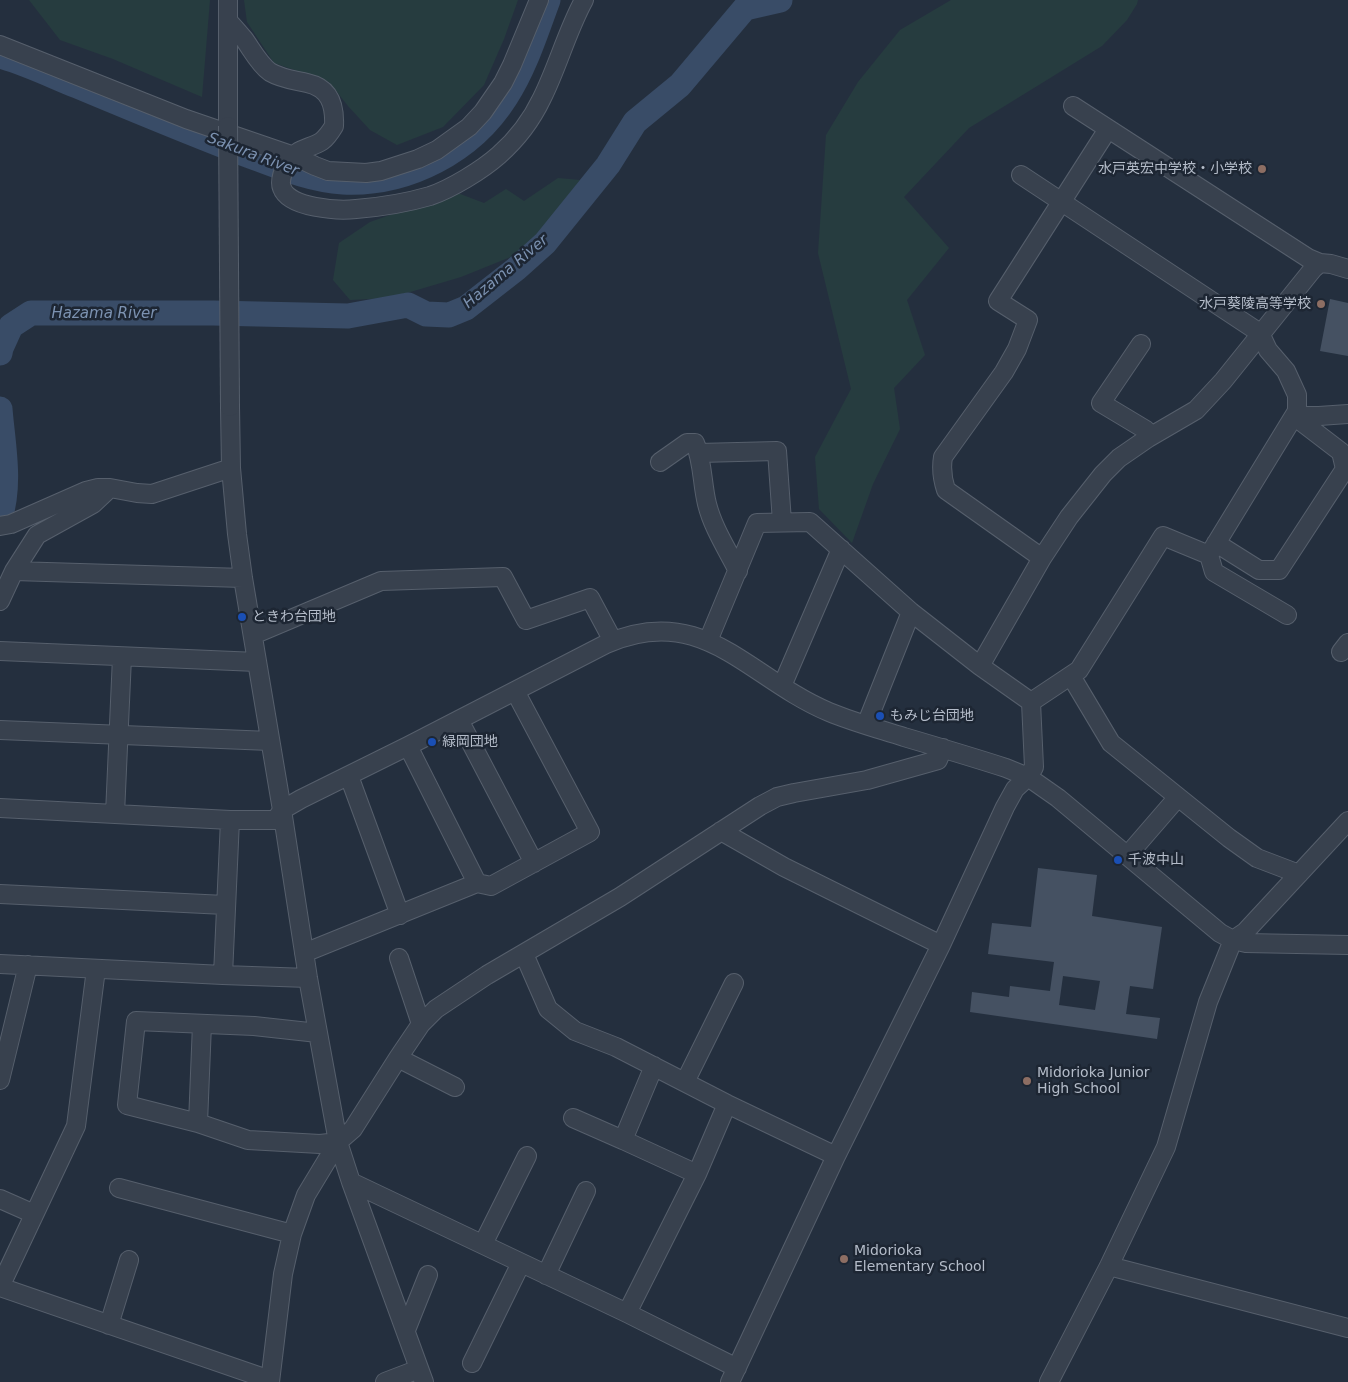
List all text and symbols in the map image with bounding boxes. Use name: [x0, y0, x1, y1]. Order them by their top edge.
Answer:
water label: Sakura River: [205, 129, 301, 181]
place label: 水戸英宏中学校・小学校: [1098, 161, 1252, 177]
marker: 水戸英宏中学校・小学校: [1256, 163, 1268, 175]
water label: Hazama River: [460, 231, 552, 313]
place label: 水戸葵陵高等学校: [1199, 296, 1311, 312]
marker: 水戸葵陵高等学校: [1315, 298, 1327, 310]
water label: Hazama River: [52, 305, 156, 323]
place label: ときわ台団地: [252, 609, 336, 625]
marker: ときわ台団地: [236, 611, 248, 623]
place label: もみじ台団地: [890, 708, 974, 724]
marker: もみじ台団地: [874, 710, 886, 722]
place label: 緑岡団地: [442, 734, 498, 750]
marker: 緑岡団地: [426, 736, 438, 748]
place label: 千波中山: [1128, 852, 1184, 868]
marker: 千波中山: [1112, 854, 1124, 866]
place label: Midorioka Junior High School: [1037, 1065, 1150, 1098]
marker: Midorioka Junior High School: [1021, 1075, 1033, 1087]
place label: Midorioka Elementary School: [854, 1243, 986, 1276]
marker: Midorioka Elementary School: [838, 1253, 850, 1265]

